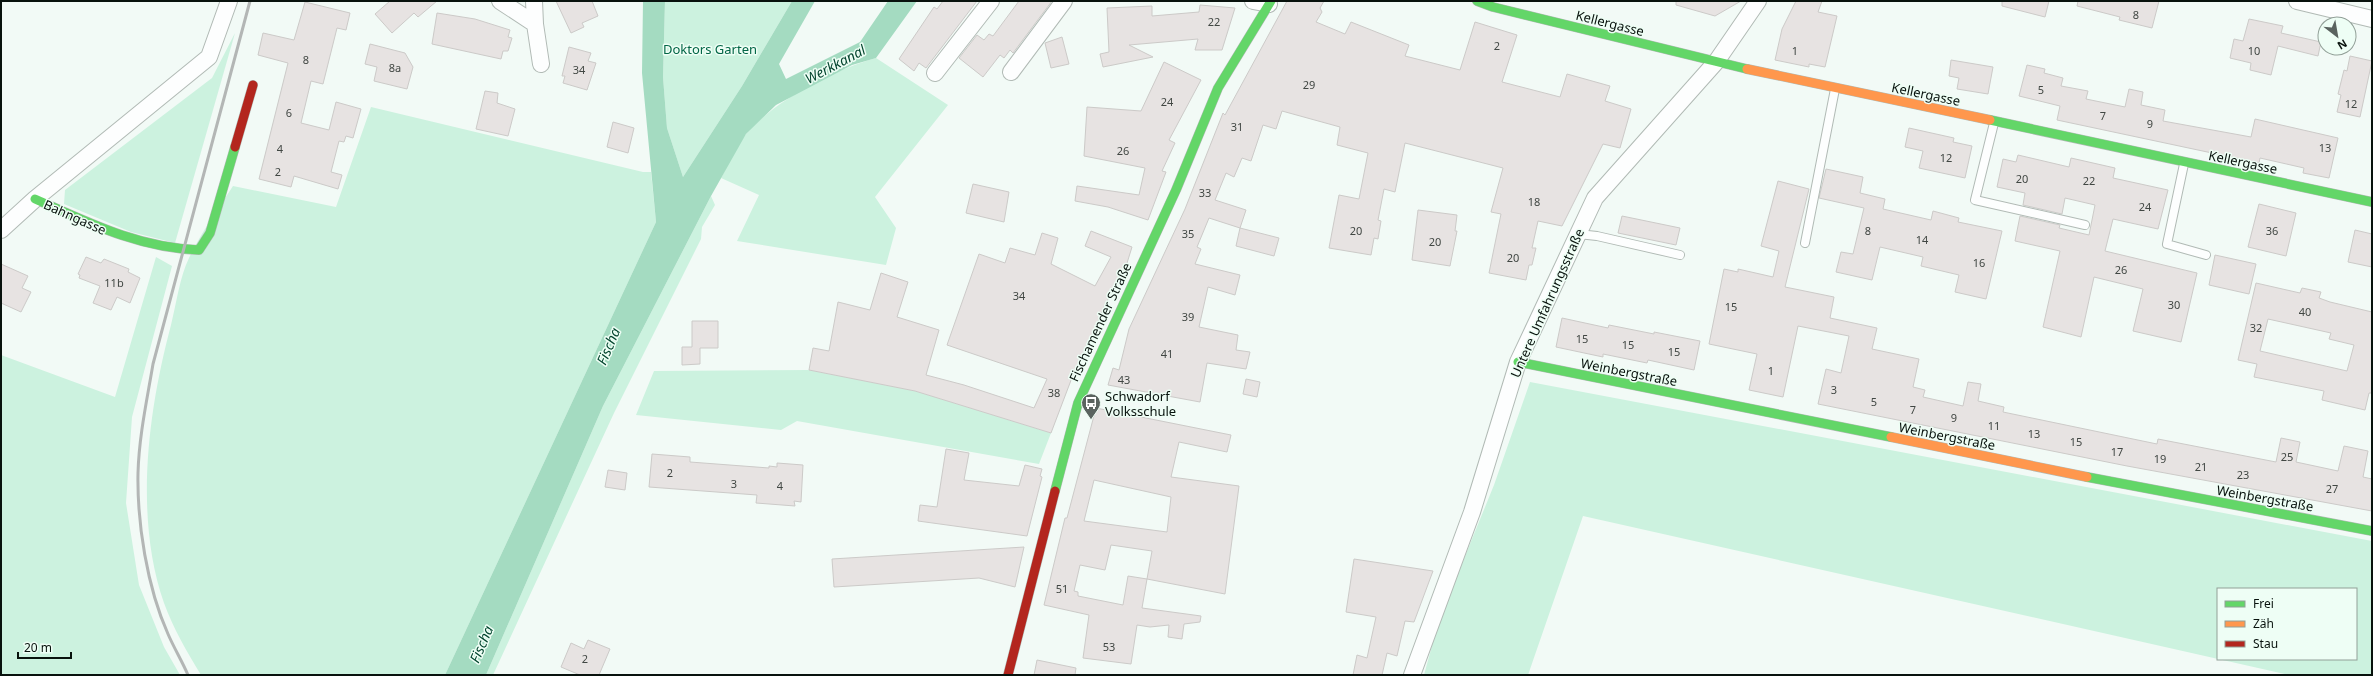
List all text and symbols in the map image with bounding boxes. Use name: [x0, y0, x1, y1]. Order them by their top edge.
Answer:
street label: Kellergasse: [1574, 6, 1646, 40]
house number: 8: [2133, 7, 2139, 22]
house number: 22: [1208, 14, 1220, 29]
north arrow: [2317, 16, 2357, 56]
text: N: [2335, 36, 2350, 54]
house number: 2: [1494, 38, 1500, 53]
park label: Doktors Garten: [663, 40, 757, 58]
water label: Werkkanal: [802, 40, 869, 88]
house number: 1: [1792, 43, 1798, 58]
house number: 10: [2248, 43, 2260, 58]
house number: 8: [303, 52, 309, 67]
house number: 8a: [389, 60, 401, 75]
house number: 34: [573, 62, 586, 77]
house number: 29: [1303, 77, 1315, 92]
street label: Kellergasse: [1890, 78, 1962, 110]
house number: 5: [2038, 82, 2044, 97]
house number: 24: [1161, 94, 1174, 109]
house number: 12: [2345, 96, 2357, 111]
house number: 6: [286, 105, 292, 120]
house number: 7: [2100, 108, 2106, 123]
house number: 9: [2147, 116, 2153, 131]
house number: 31: [1231, 119, 1243, 134]
house number: 13: [2319, 140, 2331, 155]
house number: 4: [277, 141, 284, 156]
house number: 26: [1117, 143, 1129, 158]
street label: Kellergasse: [2207, 146, 2279, 178]
house number: 12: [1940, 150, 1952, 165]
house number: 2: [275, 164, 281, 179]
house number: 20: [2016, 171, 2028, 186]
house number: 22: [2083, 173, 2095, 188]
house number: 33: [1199, 185, 1211, 200]
house number: 18: [1528, 194, 1540, 209]
street label: Bahngasse: [41, 195, 109, 239]
house number: 24: [2139, 199, 2152, 214]
house number: 20: [1350, 223, 1362, 238]
house number: 8: [1865, 223, 1871, 238]
house number: 36: [2266, 223, 2278, 238]
house number: 35: [1182, 226, 1194, 241]
street label: Untere Umfahrungsstraße: [1506, 226, 1588, 380]
house number: 14: [1916, 232, 1929, 247]
house number: 20: [1429, 234, 1441, 249]
house number: 20: [1507, 250, 1519, 265]
house number: 16: [1973, 255, 1985, 270]
street label: Fischamender Straße: [1065, 260, 1135, 384]
house number: 26: [2115, 262, 2127, 277]
house number: 11b: [104, 275, 124, 290]
house number: 34: [1013, 288, 1026, 303]
house number: 30: [2168, 297, 2180, 312]
house number: 15: [1725, 299, 1737, 314]
house number: 40: [2299, 304, 2311, 319]
house number: 39: [1182, 309, 1194, 324]
house number: 32: [2250, 320, 2262, 335]
water label: Fischa: [592, 324, 624, 368]
house number: 15: [1576, 331, 1588, 346]
house number: 15: [1622, 337, 1634, 352]
house number: 15: [1668, 344, 1680, 359]
house number: 41: [1161, 346, 1173, 361]
street label: Weinbergstraße: [1579, 354, 1679, 390]
house number: 1: [1768, 363, 1774, 378]
house number: 43: [1118, 372, 1130, 387]
house number: 3: [1831, 382, 1837, 397]
house number: 38: [1048, 385, 1060, 400]
place label: Schwadorf Volksschule: [1105, 387, 1176, 420]
bus stop icon: Schwadorf Volksschule: [1080, 392, 1102, 420]
house number: 5: [1871, 394, 1877, 409]
house number: 7: [1910, 402, 1916, 417]
house number: 9: [1951, 410, 1957, 425]
street label: Weinbergstraße: [1897, 418, 1997, 454]
house number: 11: [1988, 418, 2000, 433]
house number: 13: [2028, 426, 2040, 441]
house number: 15: [2070, 434, 2082, 449]
house number: 17: [2111, 444, 2123, 459]
house number: 25: [2281, 449, 2293, 464]
house number: 19: [2154, 451, 2166, 466]
house number: 21: [2195, 459, 2207, 474]
house number: 2: [667, 465, 673, 480]
house number: 23: [2237, 467, 2249, 482]
house number: 3: [731, 476, 737, 491]
house number: 4: [777, 478, 784, 493]
street label: Weinbergstraße: [2215, 481, 2315, 515]
house number: 27: [2326, 481, 2338, 496]
house number: 51: [1056, 581, 1068, 596]
legend: [2217, 588, 2357, 660]
text: Frei: [2253, 595, 2274, 612]
text: Zäh: [2253, 615, 2274, 632]
water label: Fischa: [465, 622, 497, 666]
scale bar: [18, 634, 71, 660]
text: Stau: [2253, 635, 2278, 652]
text: 20 m: [24, 639, 52, 656]
house number: 53: [1103, 639, 1115, 654]
house number: 2: [582, 651, 588, 666]

